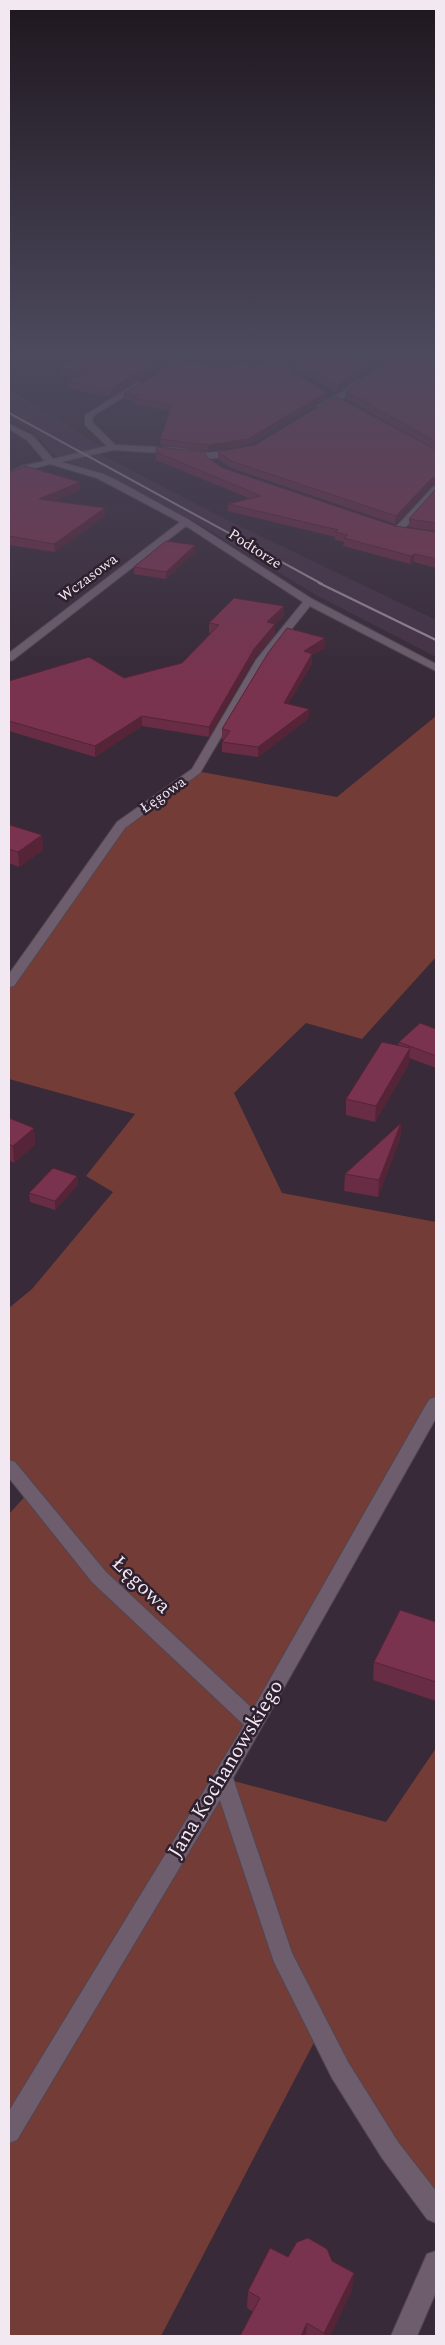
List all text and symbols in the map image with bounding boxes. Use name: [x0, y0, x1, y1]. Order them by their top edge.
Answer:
street label: Podtorze: [224, 523, 286, 575]
street label: Wczasowa: [53, 548, 123, 608]
street label: Łęgowa: [135, 770, 191, 819]
street label: Łęgowa: [104, 1548, 179, 1622]
street label: Jana Kochanowskiego: [160, 1674, 292, 1864]

